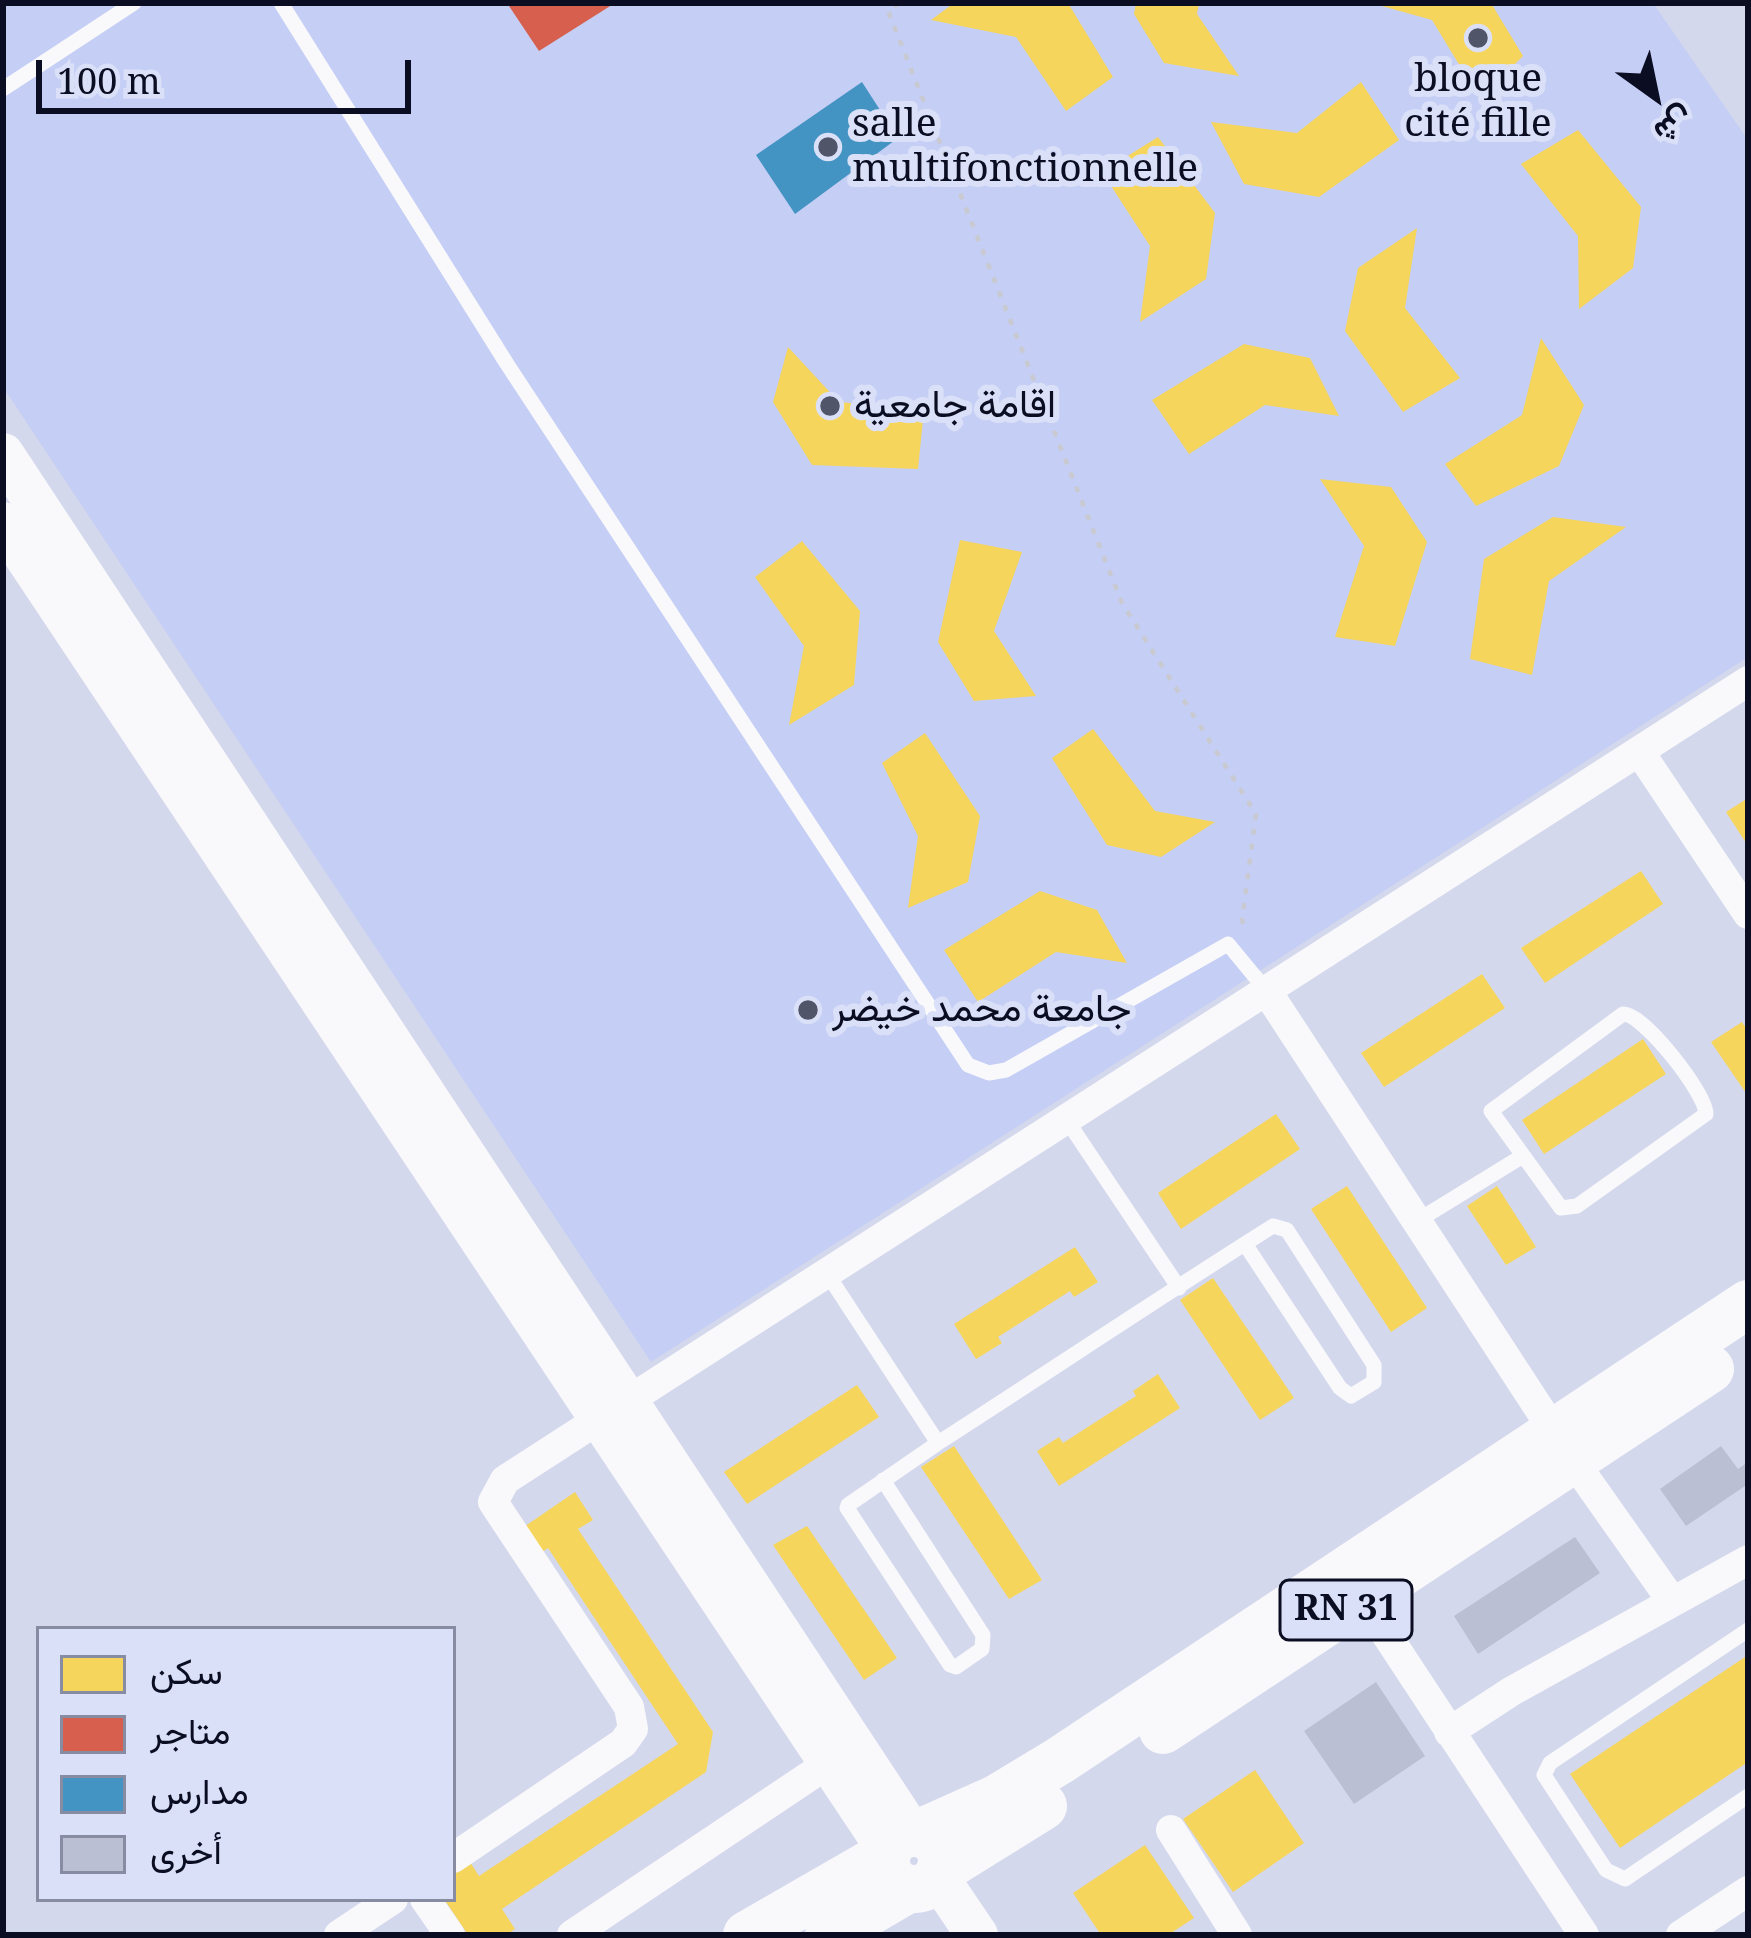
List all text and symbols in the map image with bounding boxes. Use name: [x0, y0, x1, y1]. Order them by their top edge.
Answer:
marker: bloque cité fille: [1465, 25, 1491, 51]
scale bar: [42, 36, 417, 110]
north arrow: [1595, 36, 1715, 156]
text: 100 m: [57, 56, 161, 105]
place label: bloque cité fille: [1404, 57, 1552, 148]
text: ش: [1646, 97, 1704, 156]
place label: salle multifonctionnelle: [852, 102, 1198, 193]
marker: salle multifonctionnelle: [815, 134, 841, 160]
place label: اقامة جامعية: [854, 383, 1056, 429]
marker: اقامة جامعية: [817, 393, 843, 419]
place label: جامعة محمد خيضر: [832, 987, 1131, 1033]
marker: جامعة محمد خيضر: [795, 997, 821, 1023]
road number: RN 31: [1280, 1580, 1412, 1640]
legend: [36, 1626, 456, 1902]
text: سكن: [150, 1646, 223, 1695]
text: متاجر: [150, 1706, 230, 1755]
text: مدارس: [150, 1766, 249, 1815]
text: أخرى: [150, 1826, 222, 1875]

